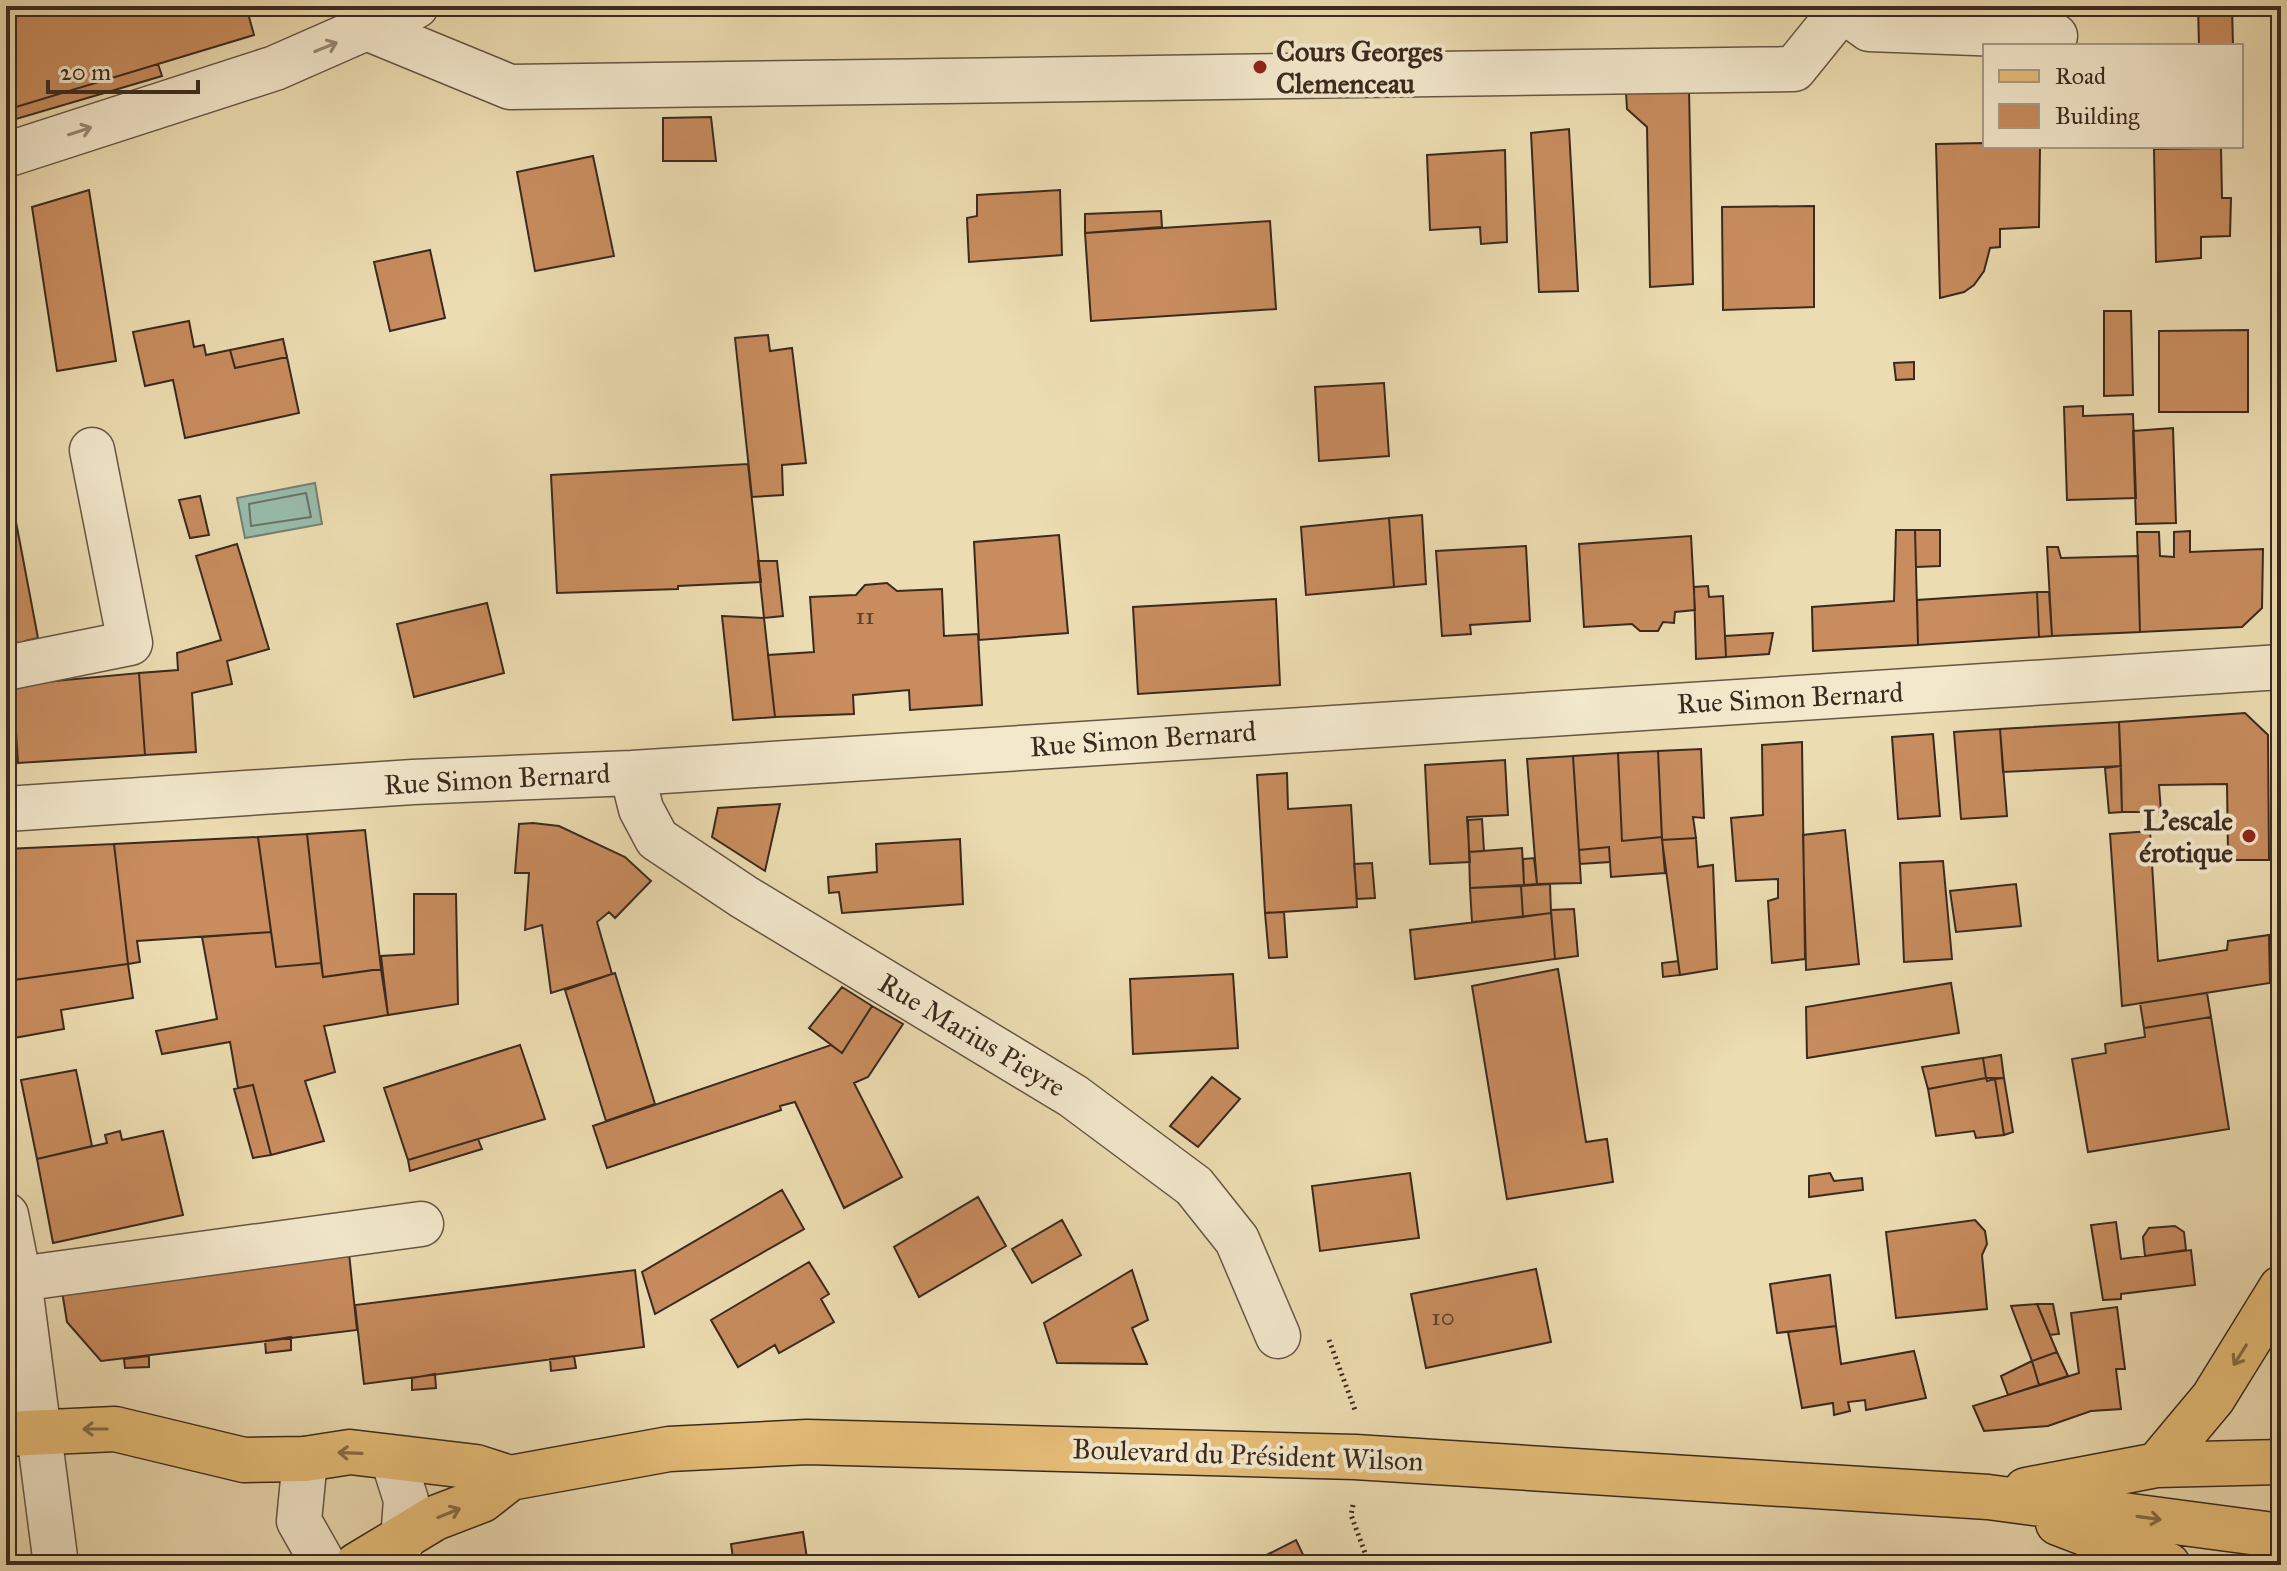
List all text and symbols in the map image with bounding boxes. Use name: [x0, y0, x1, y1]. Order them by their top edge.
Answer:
place label: Cours Georges Clemenceau: [1276, 34, 1443, 101]
one-way arrow: [313, 39, 338, 53]
scale bar: [48, 44, 198, 94]
legend: [1983, 44, 2243, 148]
text: 20 m: [60, 57, 111, 87]
marker: Cours Georges Clemenceau: [1251, 58, 1269, 76]
text: Road: [2055, 61, 2106, 91]
text: Building: [2055, 101, 2140, 131]
one-way arrow: [67, 123, 93, 138]
house number: 11: [856, 601, 874, 631]
street label: Rue Simon Bernard: [1676, 675, 1904, 721]
street label: Rue Simon Bernard: [1029, 714, 1257, 764]
street label: Rue Simon Bernard: [383, 756, 611, 802]
place label: L'escale érotique: [2139, 803, 2233, 870]
marker: L'escale érotique: [2240, 827, 2258, 845]
street label: Rue Marius Pieyre: [872, 965, 1072, 1105]
house number: 10: [1431, 1302, 1455, 1332]
one-way arrow: [2231, 1343, 2248, 1365]
one-way arrow: [82, 1421, 109, 1437]
street label: Boulevard du Président Wilson: [1072, 1431, 1424, 1479]
one-way arrow: [337, 1445, 364, 1461]
one-way arrow: [436, 1504, 461, 1519]
one-way arrow: [2136, 1511, 2161, 1526]

